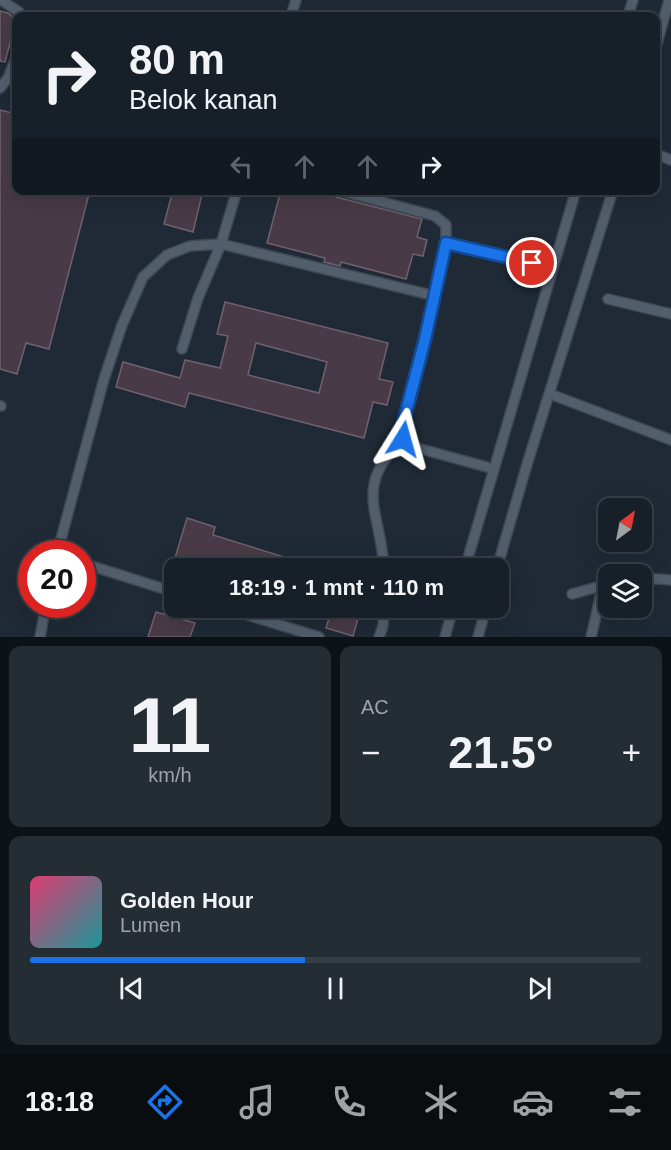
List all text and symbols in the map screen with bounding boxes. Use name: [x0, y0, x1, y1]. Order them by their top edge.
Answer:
icon: right: [30, 36, 108, 114]
text: 80 m: [129, 36, 225, 83]
text: Belok kanan: [129, 85, 278, 115]
icon: left: [225, 150, 258, 183]
icon: ahead: [288, 150, 321, 183]
icon: ahead: [351, 150, 384, 183]
icon: right: [414, 150, 447, 183]
pin: [506, 237, 557, 288]
icon: arrive: [515, 246, 548, 279]
position arrow: [371, 407, 435, 471]
north arrow: [598, 498, 652, 552]
map controls: [598, 498, 652, 618]
speed limit sign: 20: [18, 540, 96, 618]
button: layers: [598, 564, 652, 618]
text: 18:19 · 1 mnt · 110 m: [229, 575, 444, 600]
text: 11: [129, 681, 211, 769]
text: AC: [361, 696, 389, 718]
text: 21.5°: [448, 727, 554, 778]
text: −: [361, 734, 380, 771]
text: +: [622, 734, 641, 771]
text: km/h: [148, 764, 192, 786]
text: Golden Hour: [120, 888, 253, 913]
text: Lumen: [120, 914, 181, 936]
icon: previous: [115, 972, 148, 1005]
icon: pause: [319, 972, 352, 1005]
icon: next: [523, 972, 556, 1005]
icon: directions: [144, 1081, 186, 1123]
icon: music: [236, 1081, 278, 1123]
icon: phone: [328, 1081, 370, 1123]
icon: climate: [420, 1081, 462, 1123]
icon: car: [512, 1081, 554, 1123]
icon: filters: [604, 1081, 646, 1123]
text: 18:18: [25, 1087, 94, 1117]

